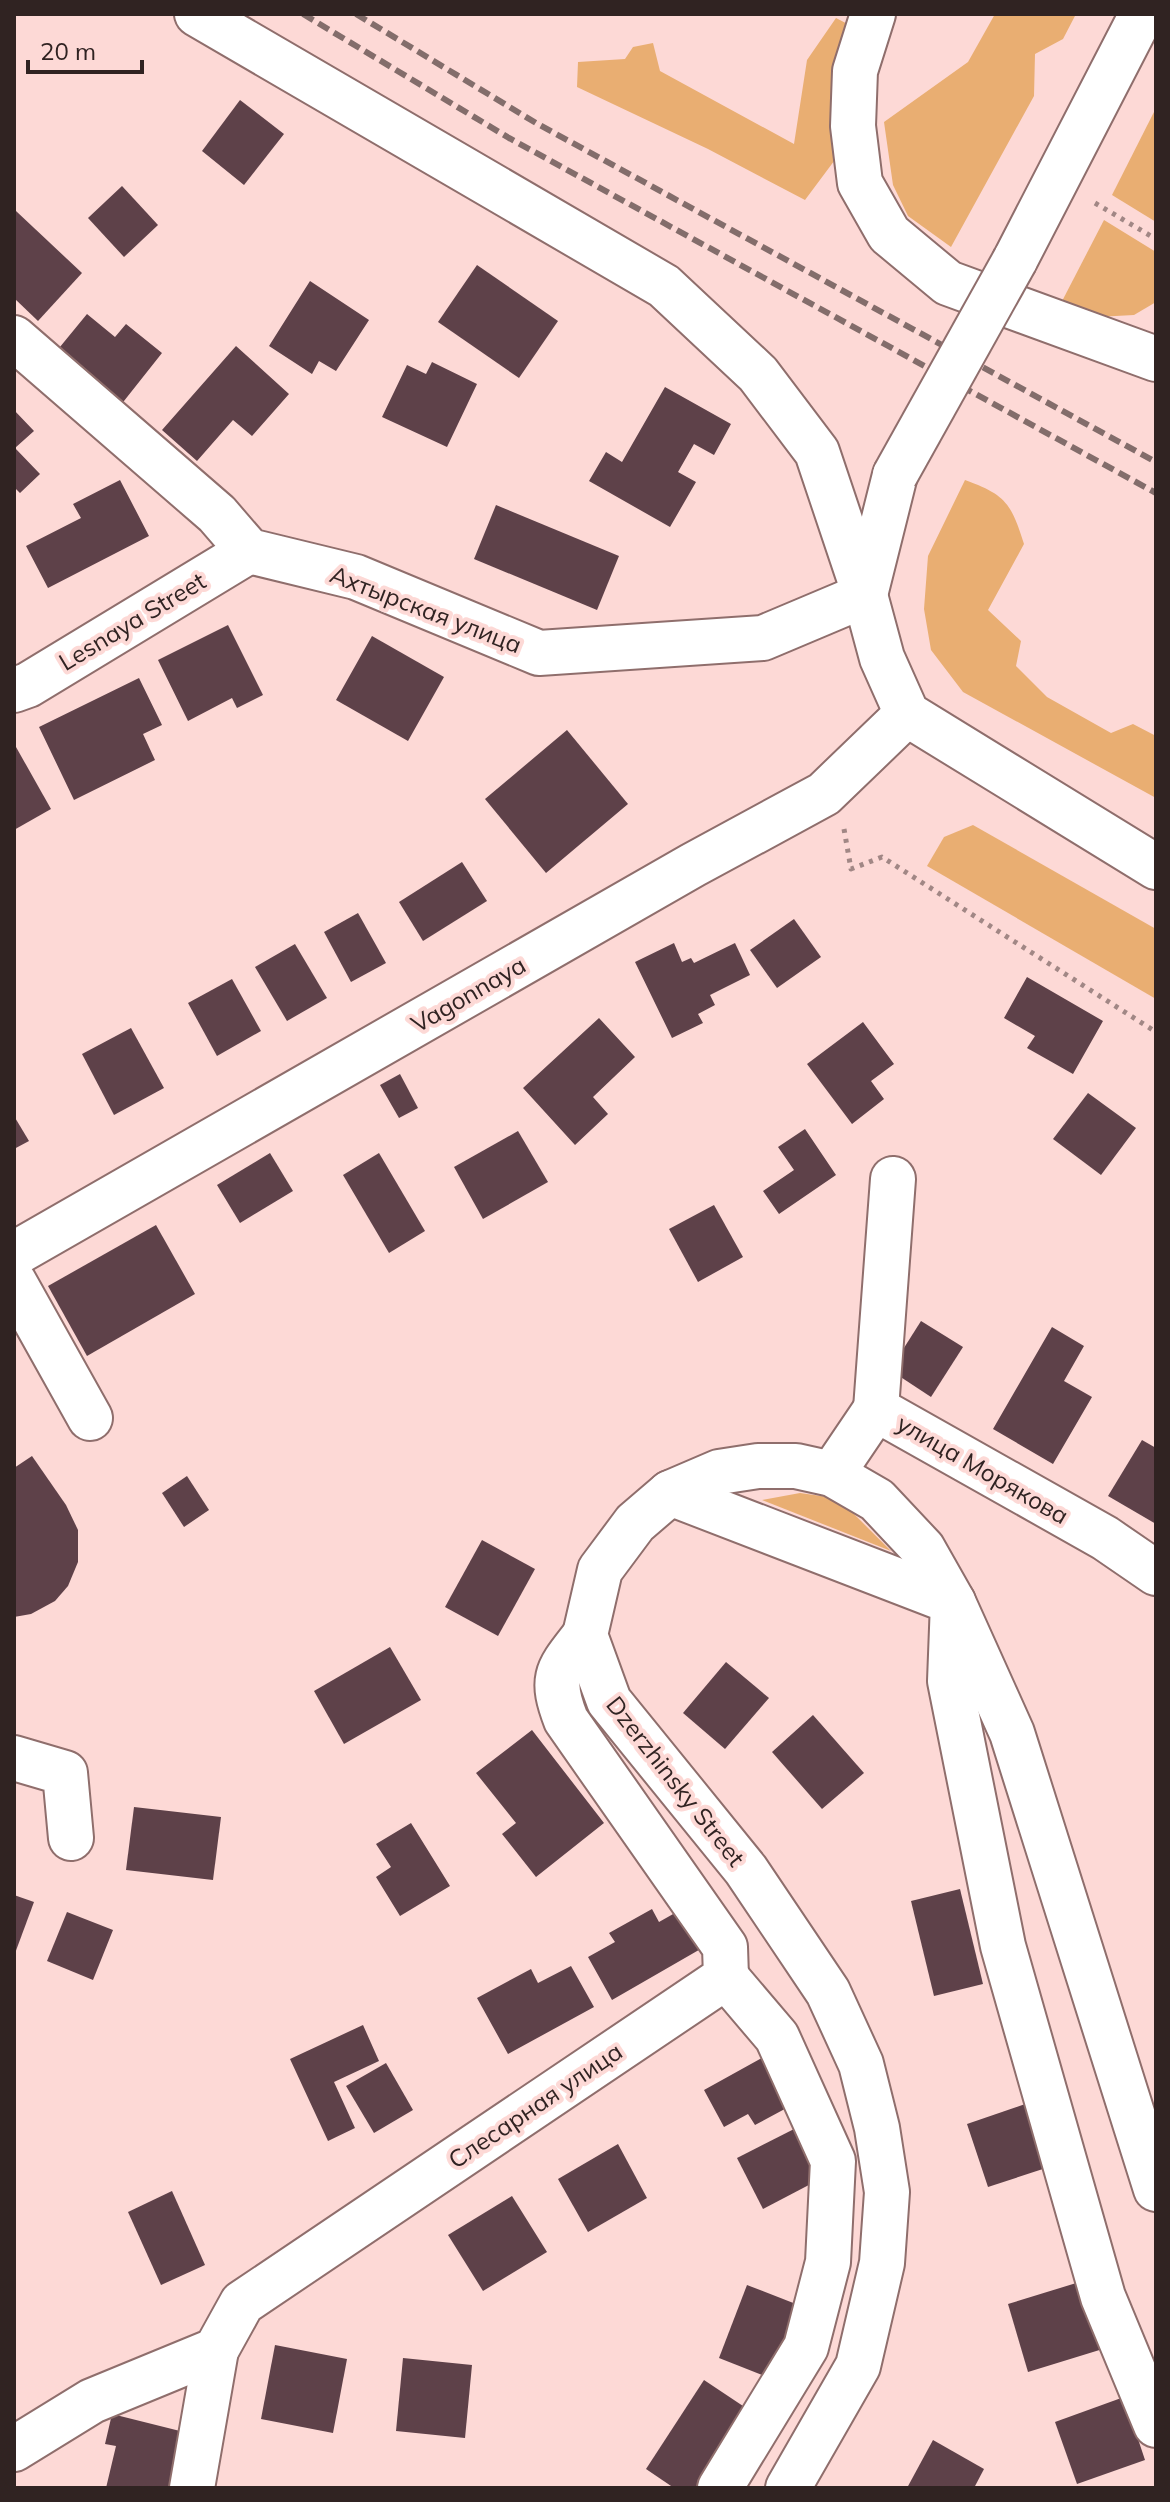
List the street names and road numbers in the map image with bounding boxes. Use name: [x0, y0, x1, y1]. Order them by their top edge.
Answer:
street label: Ахтырская улица: [326, 559, 526, 659]
street label: Lesnaya Street: [53, 565, 211, 677]
street label: Vagonnaya: [405, 949, 531, 1039]
street label: улица Морякова: [892, 1408, 1074, 1530]
street label: Dzerzhinsky Street: [600, 1690, 752, 1872]
street label: Слесарная улица: [442, 2036, 628, 2174]

